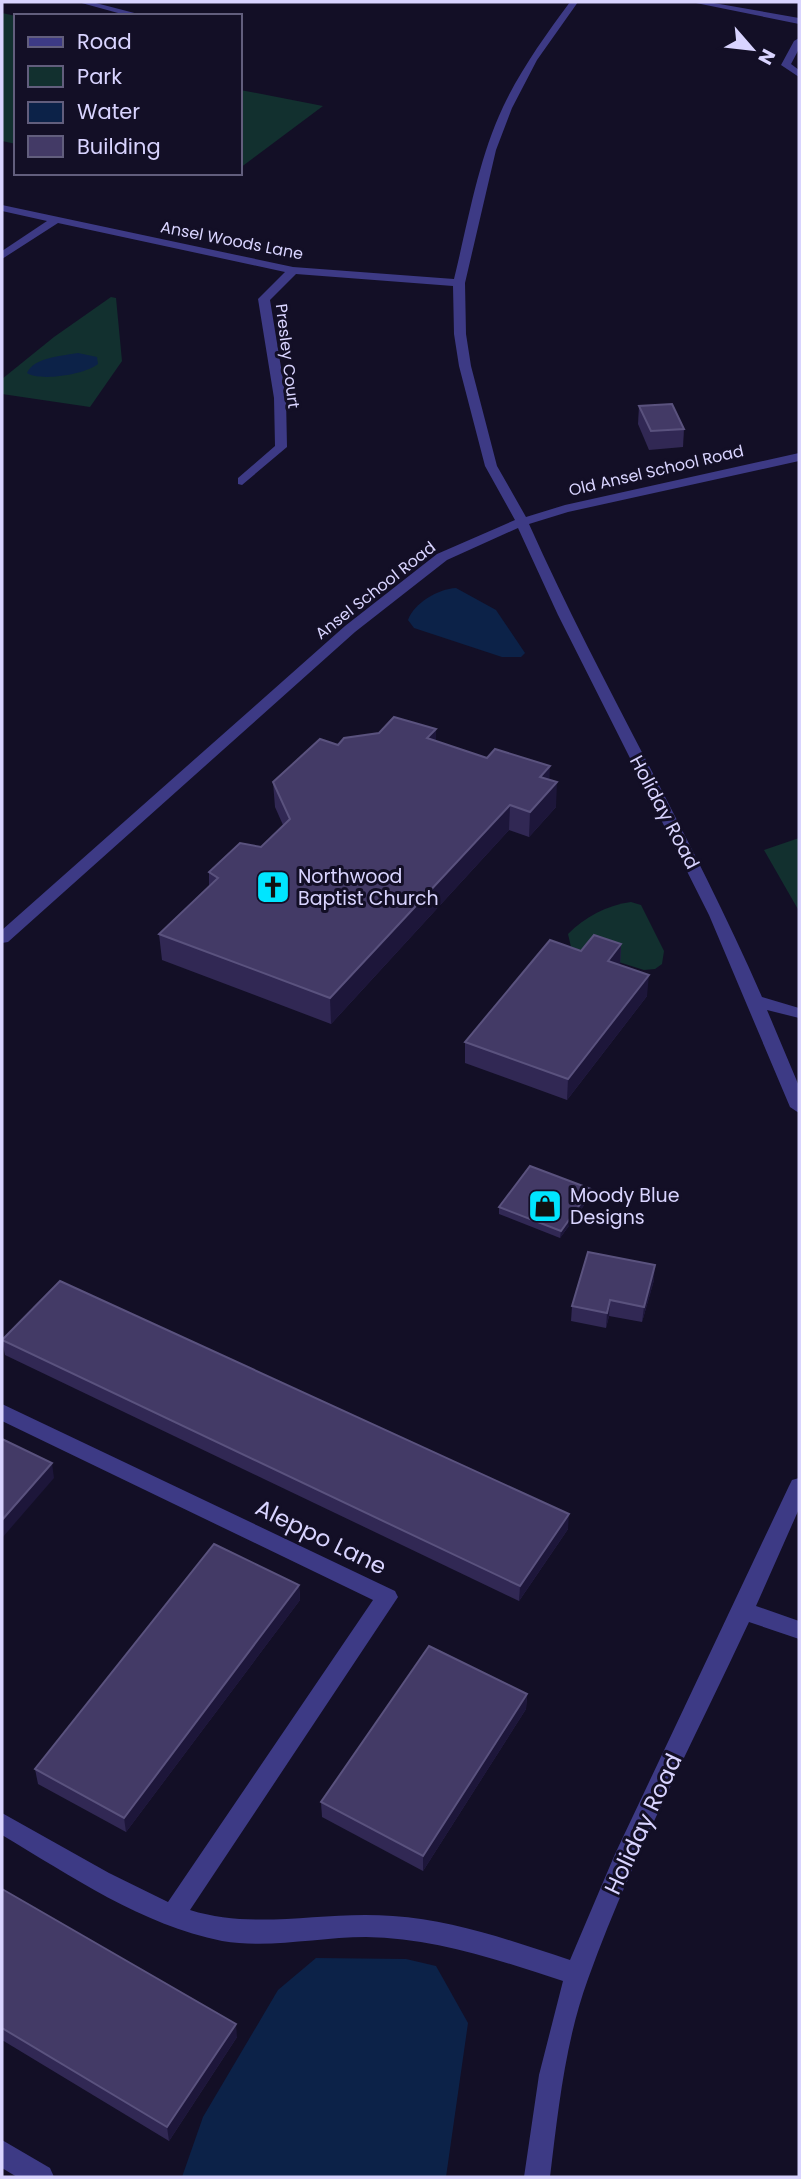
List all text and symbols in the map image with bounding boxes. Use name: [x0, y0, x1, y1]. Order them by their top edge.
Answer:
legend: [14, 14, 242, 175]
north arrow: [717, 14, 787, 84]
text: Road: [77, 27, 132, 56]
text: N: [751, 44, 782, 69]
text: Park: [77, 62, 122, 91]
text: Water: [77, 97, 140, 126]
text: Building: [77, 132, 161, 161]
street label: Ansel Woods Lane: [159, 215, 305, 266]
street label: Presley Court: [270, 302, 305, 410]
street label: Old Ansel School Road: [566, 439, 746, 502]
street label: Ansel School Road: [310, 536, 440, 645]
street label: Holiday Road: [623, 750, 706, 874]
place label: Northwood Baptist Church: [298, 863, 439, 912]
church icon: Northwood Baptist Church: [254, 868, 292, 906]
place label: Moody Blue Designs: [570, 1182, 680, 1231]
shop icon: Moody Blue Designs: [526, 1187, 564, 1225]
street label: Aleppo Lane: [250, 1492, 392, 1582]
street label: Holiday Road: [596, 1748, 690, 1900]

